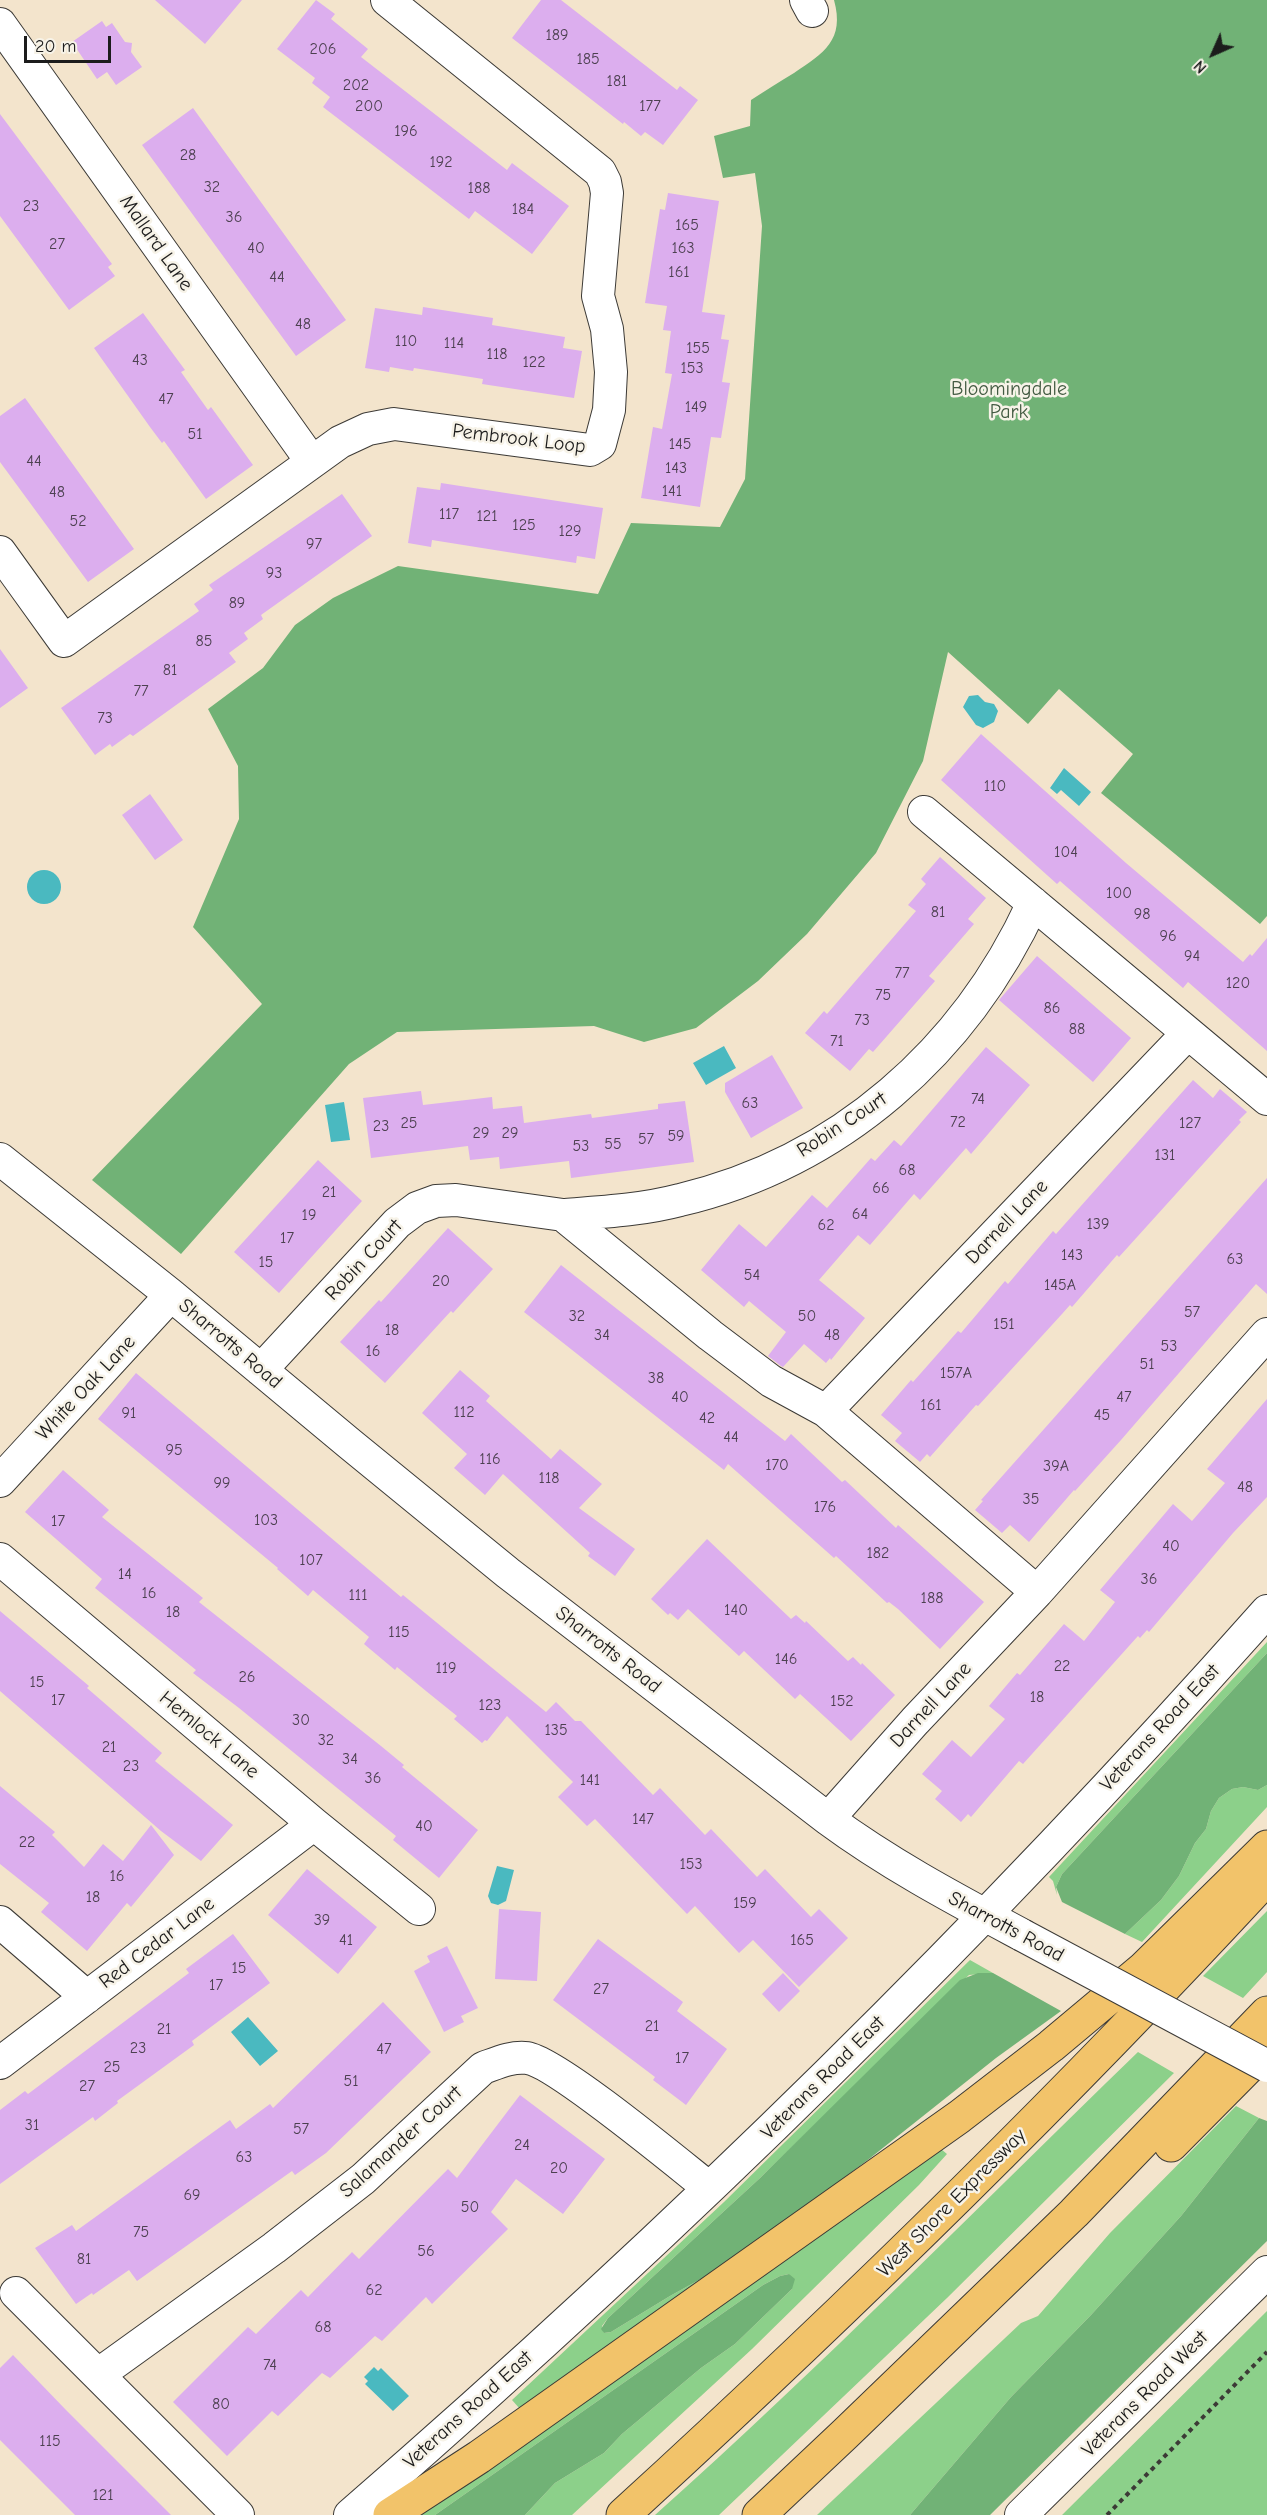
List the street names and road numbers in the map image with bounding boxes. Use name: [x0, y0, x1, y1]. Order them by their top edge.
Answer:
street label: Mallard Lane: [114, 190, 198, 296]
street label: Pembrook Loop: [451, 419, 587, 459]
street label: Robin Court: [793, 1087, 891, 1163]
street label: Darnell Lane: [961, 1175, 1053, 1269]
street label: Robin Court: [320, 1215, 408, 1305]
street label: Sharrotts Road: [173, 1294, 287, 1394]
street label: White Oak Lane: [31, 1330, 141, 1446]
street label: Sharrotts Road: [550, 1601, 666, 1699]
street label: Darnell Lane: [885, 1657, 977, 1753]
street label: Veterans Road East: [1095, 1660, 1225, 1796]
street label: Hemlock Lane: [154, 1686, 264, 1784]
street label: Sharrotts Road: [944, 1886, 1068, 1968]
street label: Red Cedar Lane: [95, 1892, 219, 1994]
street label: Veterans Road East: [756, 2011, 890, 2145]
street label: Salamander Court: [335, 2081, 467, 2203]
street label: West Shore Expressway: [873, 2124, 1031, 2282]
street label: Veterans Road West: [1077, 2326, 1213, 2462]
street label: Veterans Road East: [399, 2346, 537, 2474]

